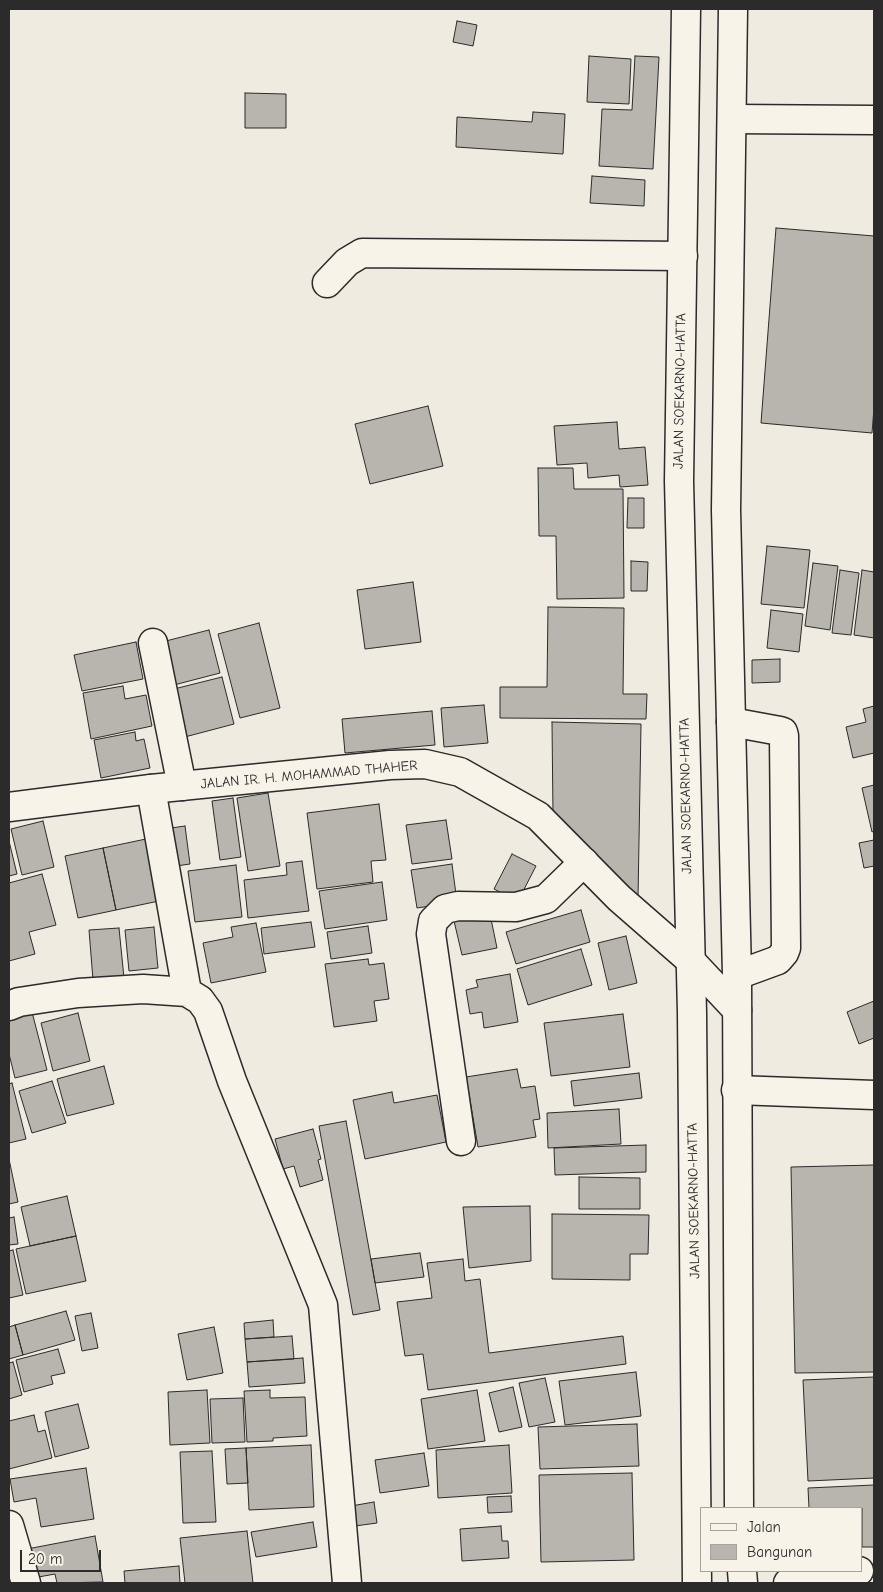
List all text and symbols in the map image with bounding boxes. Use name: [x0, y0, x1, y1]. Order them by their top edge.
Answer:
street label: JALAN SOEKARNO-HATTA: [670, 313, 690, 469]
street label: JALAN SOEKARNO-HATTA: [676, 718, 696, 874]
street label: JALAN IR. H. MOHAMMAD THAHER: [200, 757, 418, 793]
street label: JALAN SOEKARNO-HATTA: [684, 1123, 704, 1279]
legend: [700, 1507, 863, 1572]
text: Jalan: [747, 1518, 781, 1536]
scale bar: [22, 1540, 104, 1572]
text: Bangunan: [747, 1543, 812, 1561]
text: 20 m: [28, 1550, 62, 1568]

